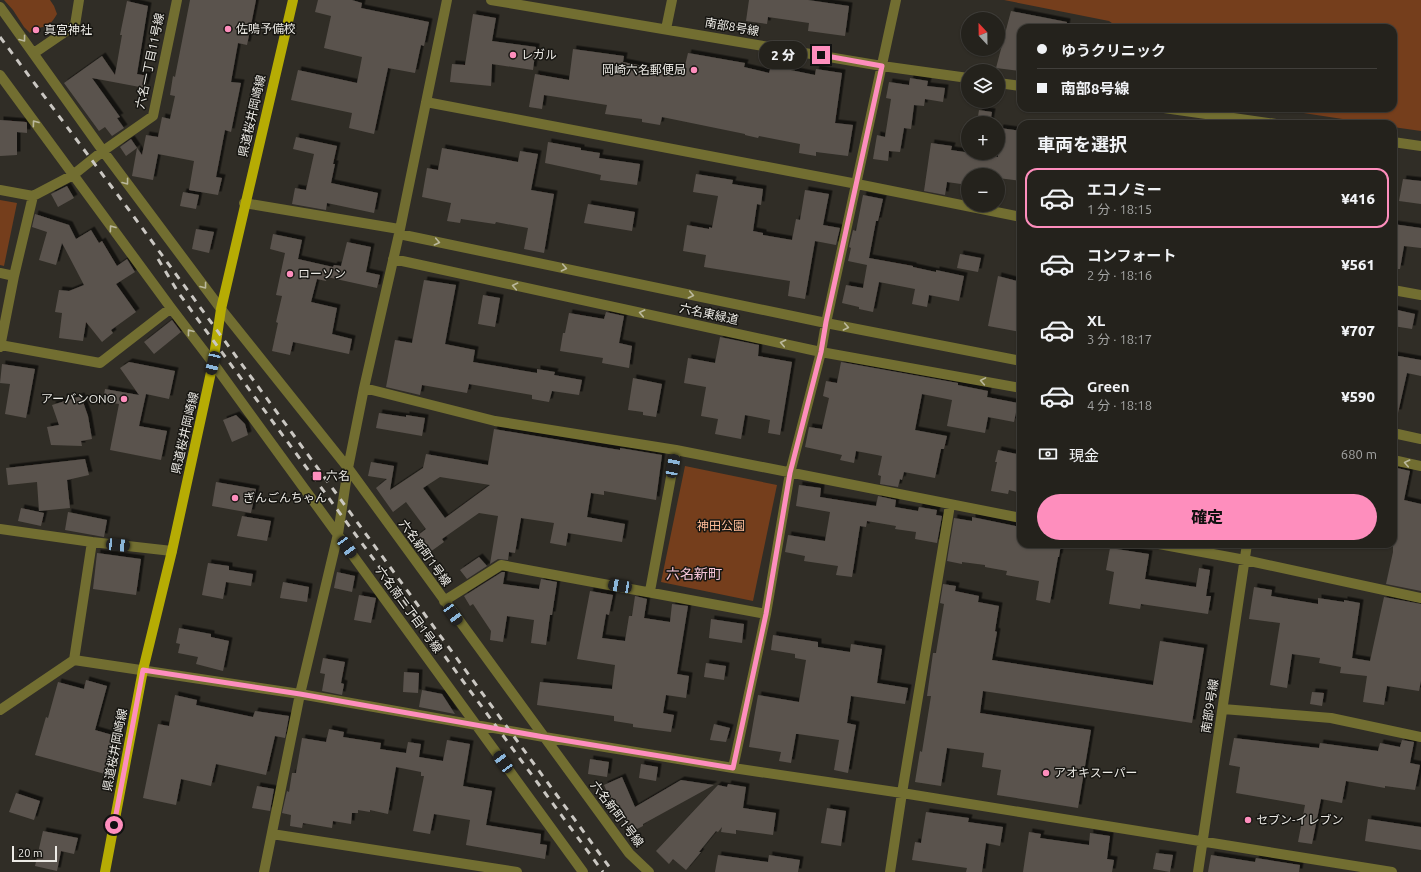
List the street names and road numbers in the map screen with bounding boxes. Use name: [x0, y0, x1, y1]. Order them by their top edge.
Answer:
street label: 六名一丁目11号線: [133, 12, 166, 110]
street label: 南部8号線: [704, 15, 760, 38]
street label: 県道桜井岡崎線: [236, 73, 267, 158]
street label: 六名東緑道: [678, 301, 740, 326]
street label: 県道桜井岡崎線: [169, 390, 200, 475]
street label: 六名新町1号線: [397, 517, 454, 588]
street label: 六名南二丁目1号線: [374, 564, 445, 655]
street label: 南部9号線: [1199, 678, 1220, 734]
street label: 県道桜井岡崎線: [100, 707, 129, 792]
street label: 六名新町1号線: [589, 778, 646, 849]

